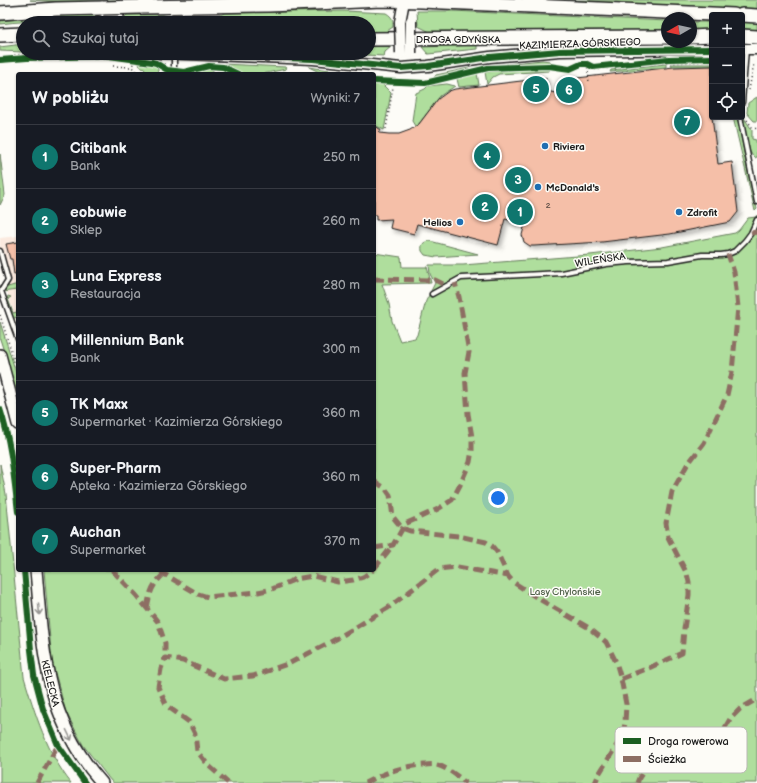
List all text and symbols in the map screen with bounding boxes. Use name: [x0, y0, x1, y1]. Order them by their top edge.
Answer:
north arrow: [661, 12, 697, 48]
map controls: [709, 12, 745, 120]
button: +: [709, 12, 745, 48]
search box: [16, 16, 376, 60]
icon: search: [30, 27, 52, 49]
text: Szukaj tutaj: [62, 29, 139, 48]
street label: DROGA GDYŃSKA: [416, 34, 501, 46]
street label: KAZIMIERZA GÓRSKIEGO: [519, 36, 641, 52]
button: −: [709, 48, 745, 84]
pin: 5: [523, 74, 549, 104]
pin: 6: [556, 75, 582, 105]
button: locate: [709, 84, 745, 120]
text: W pobliżu: [32, 88, 109, 108]
text: Wyniki: 7: [310, 90, 360, 106]
pin: 7: [674, 107, 700, 137]
text: Citibank: [70, 139, 127, 158]
pin: 4: [474, 141, 500, 171]
marker: Riviera: [540, 141, 550, 151]
place label: Riviera: [553, 141, 585, 153]
text: 1: [42, 149, 48, 165]
text: 250 m: [323, 149, 360, 165]
text: Bank: [70, 158, 100, 174]
pin: 3: [505, 165, 531, 195]
marker: McDonald's: [533, 182, 543, 192]
place label: McDonald's: [546, 182, 599, 194]
pin: 2: [472, 192, 498, 222]
pin: 1: [507, 197, 533, 227]
house number: 2: [546, 201, 551, 210]
text: eobuwie: [70, 203, 127, 222]
marker: Zdrofit: [674, 207, 684, 217]
place label: Zdrofit: [687, 207, 718, 219]
text: 2: [41, 213, 49, 229]
text: 260 m: [322, 213, 360, 229]
place label: Helios: [423, 217, 452, 229]
marker: Helios: [455, 217, 465, 227]
text: Sklep: [70, 222, 102, 238]
street label: WILEŃSKA: [574, 250, 627, 270]
text: Luna Express: [70, 267, 162, 286]
text: 3: [41, 277, 49, 293]
text: 280 m: [323, 277, 360, 293]
text: Restauracja: [70, 286, 141, 302]
text: Millennium Bank: [70, 331, 184, 350]
text: 4: [41, 341, 49, 357]
text: 300 m: [322, 341, 360, 357]
text: Bank: [70, 350, 100, 366]
text: TK Maxx: [70, 395, 128, 414]
text: 5: [41, 405, 49, 421]
text: 360 m: [322, 405, 360, 421]
text: Supermarket · Kazimierza Górskiego: [70, 414, 283, 430]
text: Super-Pharm: [70, 459, 161, 478]
text: 6: [41, 469, 49, 485]
text: 360 m: [322, 469, 360, 485]
text: Apteka · Kazimierza Górskiego: [70, 478, 247, 494]
your location: [488, 488, 508, 508]
text: Auchan: [70, 523, 121, 542]
text: 7: [41, 533, 49, 549]
text: 370 m: [324, 533, 360, 549]
text: Supermarket: [70, 542, 146, 558]
park label: Lasy Chylońskie: [529, 586, 601, 598]
one-way arrow: [36, 602, 43, 615]
street label: KIELECKA: [38, 658, 62, 709]
legend: [615, 727, 747, 773]
one-way arrow: [65, 728, 73, 740]
text: Droga rowerowa: [648, 735, 729, 748]
text: Ścieżka: [648, 752, 686, 766]

